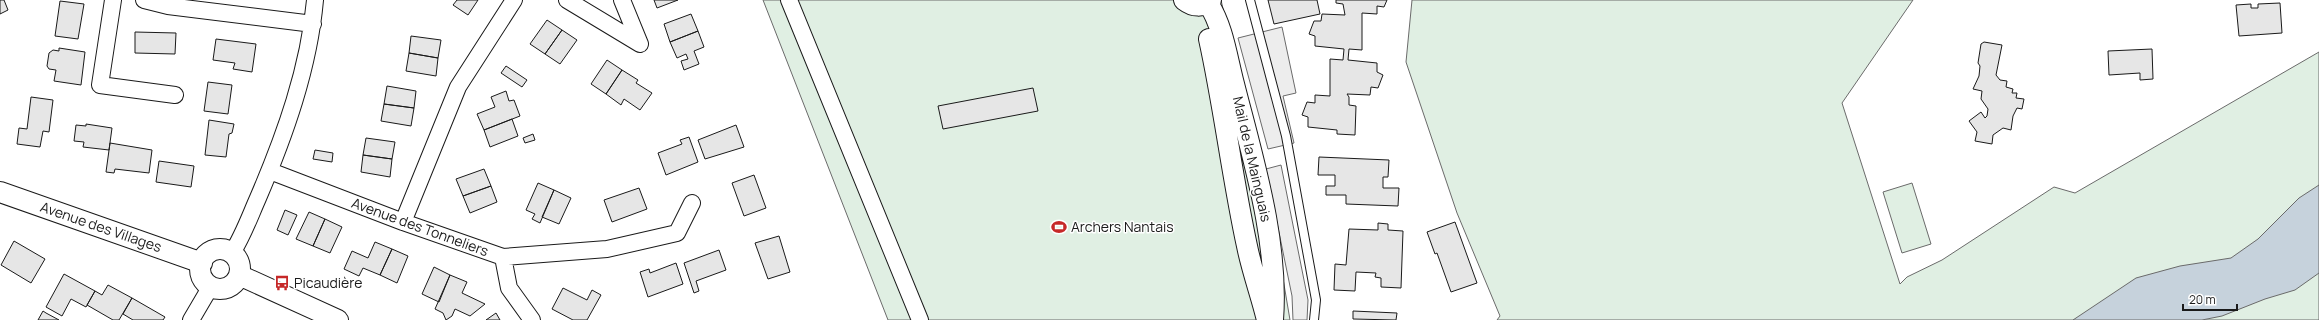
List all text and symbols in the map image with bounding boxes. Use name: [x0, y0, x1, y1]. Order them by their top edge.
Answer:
street label: Mail de la Mainguais: [1229, 94, 1276, 223]
street label: Avenue des Tonneliers: [349, 193, 491, 260]
street label: Avenue des Villages: [38, 197, 164, 256]
place label: Archers Nantais: [1071, 217, 1174, 236]
sports icon: Archers Nantais: [1050, 218, 1068, 236]
place label: Picaudière: [294, 273, 362, 292]
bus stop icon: Picaudière: [273, 274, 291, 292]
scale bar: [2183, 286, 2237, 312]
text: 20 m: [2189, 291, 2216, 308]

